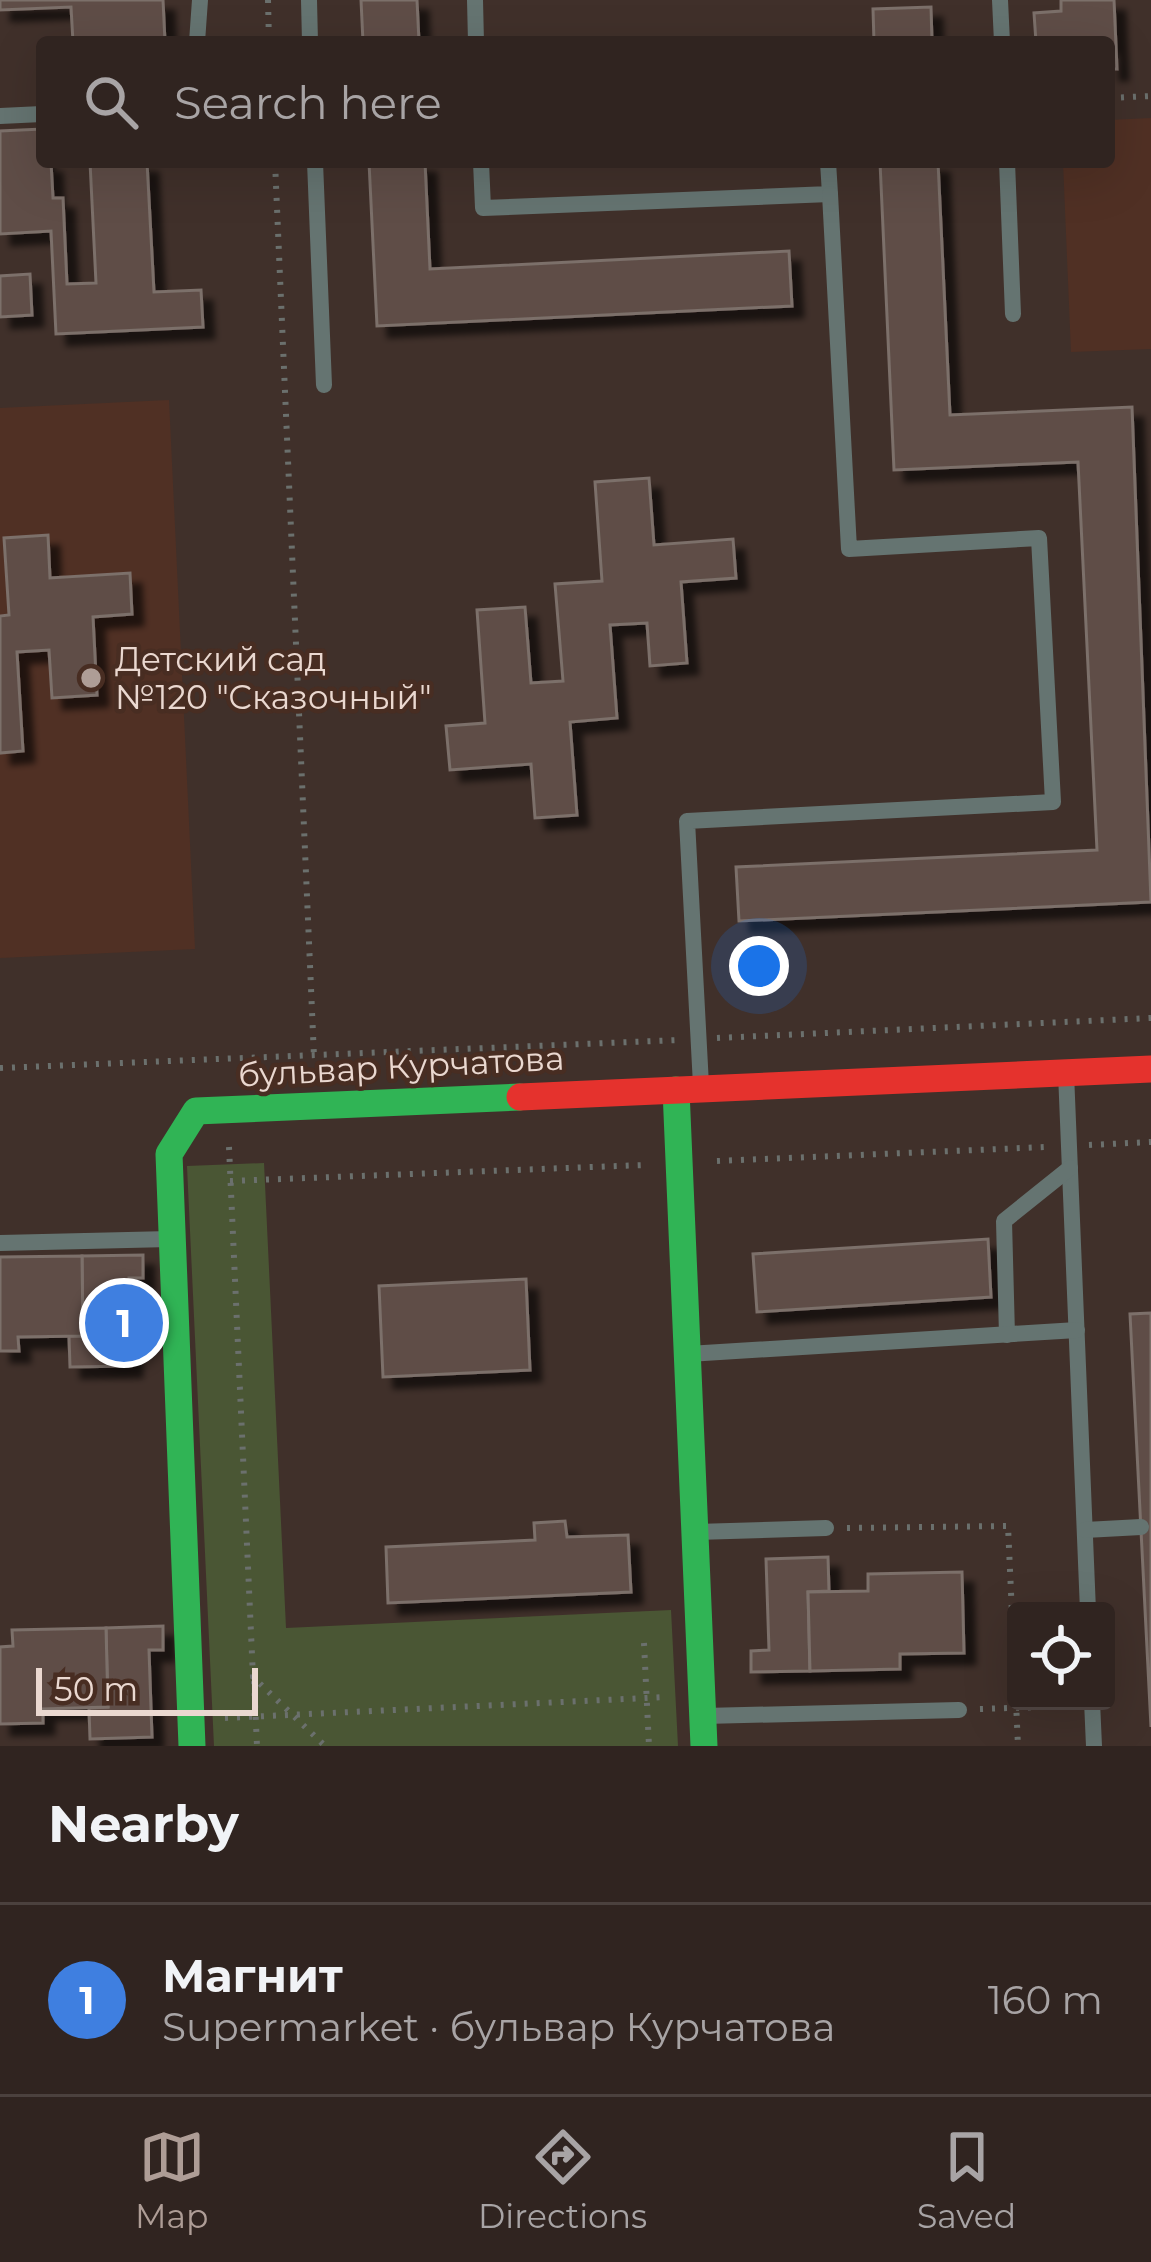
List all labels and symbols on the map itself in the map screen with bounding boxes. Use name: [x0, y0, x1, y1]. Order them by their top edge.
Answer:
place label: Детский сад №120 "Сказочный": [115, 639, 432, 717]
marker: Детский сад №120 "Сказочный": [78, 665, 104, 691]
your location: [729, 936, 789, 996]
street label: бульвар Курчатова: [237, 1037, 565, 1095]
pin: 1: [85, 1278, 163, 1368]
scale bar: [36, 1662, 258, 1715]

